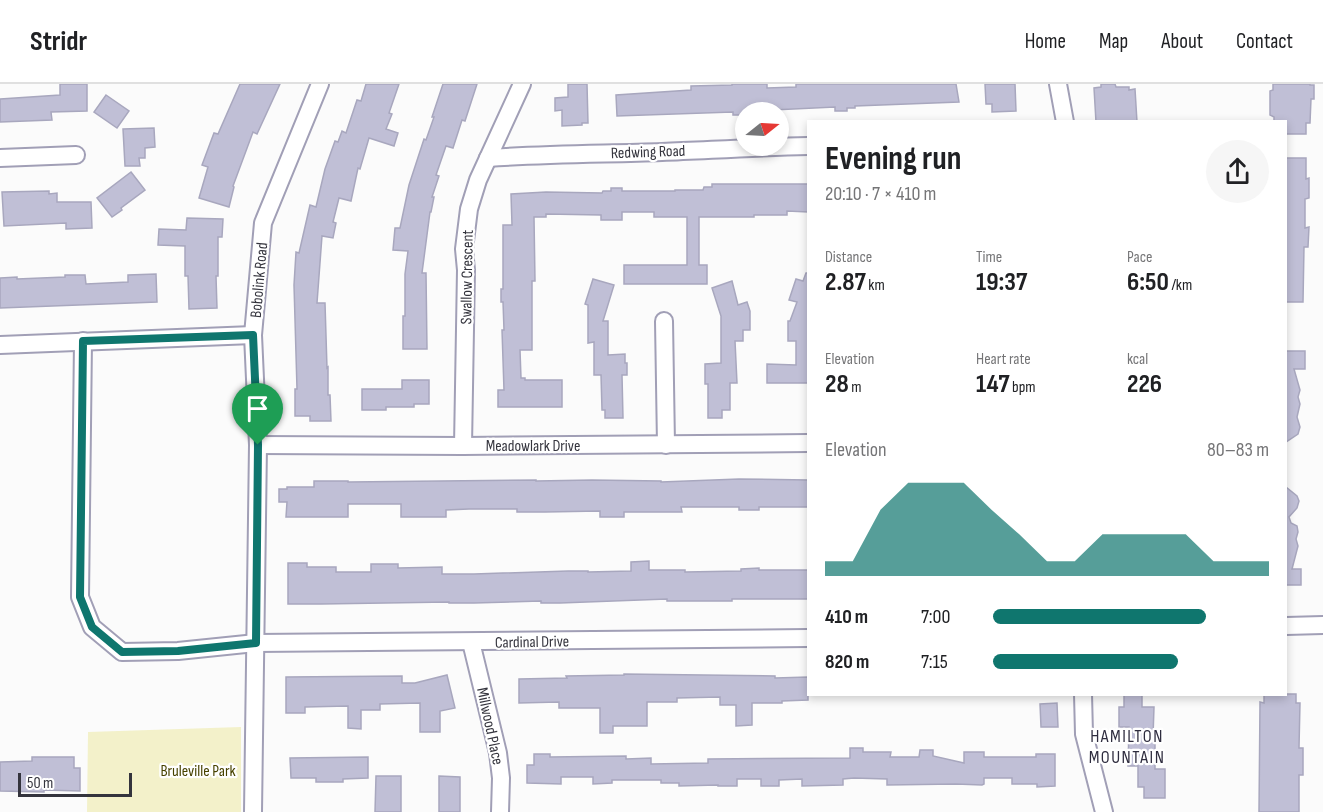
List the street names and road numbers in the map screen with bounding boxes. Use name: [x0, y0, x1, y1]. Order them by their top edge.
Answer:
street label: Redwing Road: [610, 142, 686, 163]
street label: Swallow Crescent: [457, 229, 478, 325]
street label: Bobolink Road: [247, 242, 272, 319]
street label: Meadowlark Drive: [486, 437, 580, 456]
street label: Cardinal Drive: [495, 632, 569, 653]
street label: Millwood Place: [472, 686, 507, 767]

